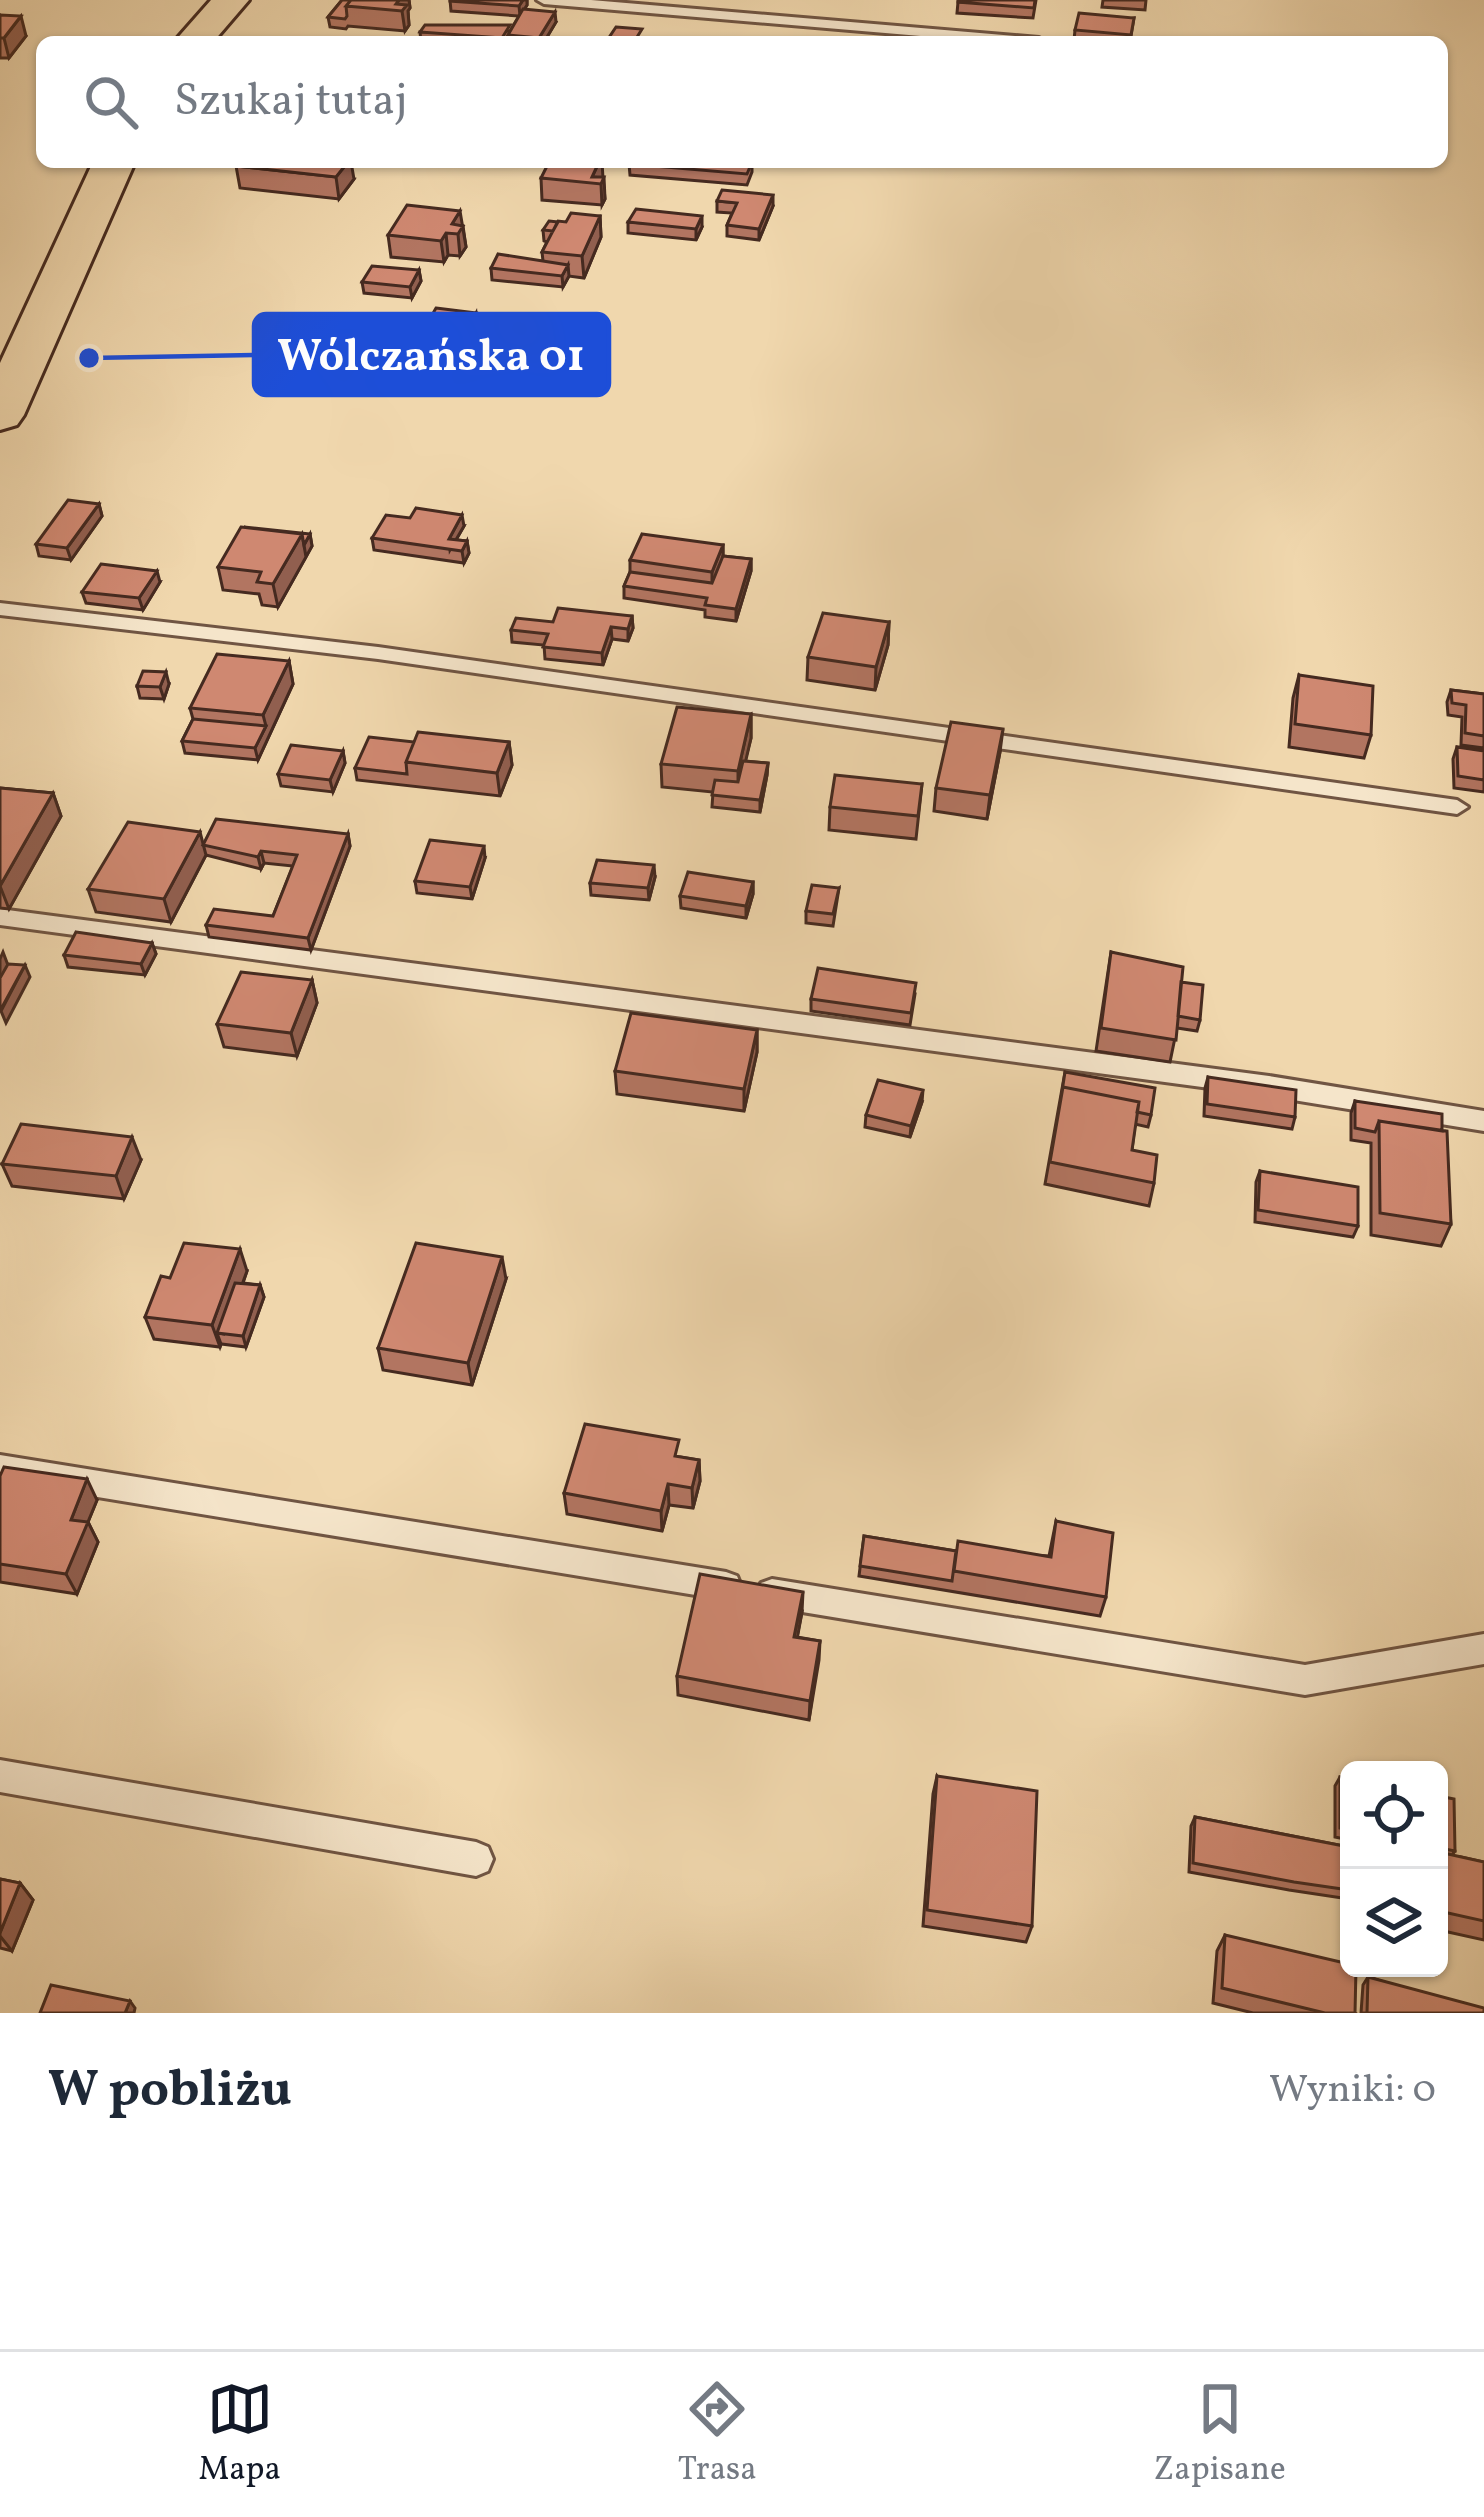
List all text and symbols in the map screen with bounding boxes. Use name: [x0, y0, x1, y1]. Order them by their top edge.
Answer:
search box: [36, 36, 1448, 168]
icon: search: [78, 69, 144, 135]
text: Szukaj tutaj: [174, 71, 408, 134]
callout: Wólczańska 01: [254, 314, 609, 395]
text: Wólczańska 01: [277, 327, 585, 390]
map controls: [1340, 1761, 1448, 1977]
button: locate: [1340, 1761, 1448, 1869]
button: layers: [1340, 1869, 1448, 1977]
text: W pobliżu: [48, 2056, 292, 2127]
text: Wyniki: 0: [1269, 2064, 1436, 2118]
tab: Mapa: [198, 2376, 281, 2494]
tab: Trasa: [678, 2376, 757, 2494]
tab: Zapisane: [1154, 2376, 1286, 2494]

